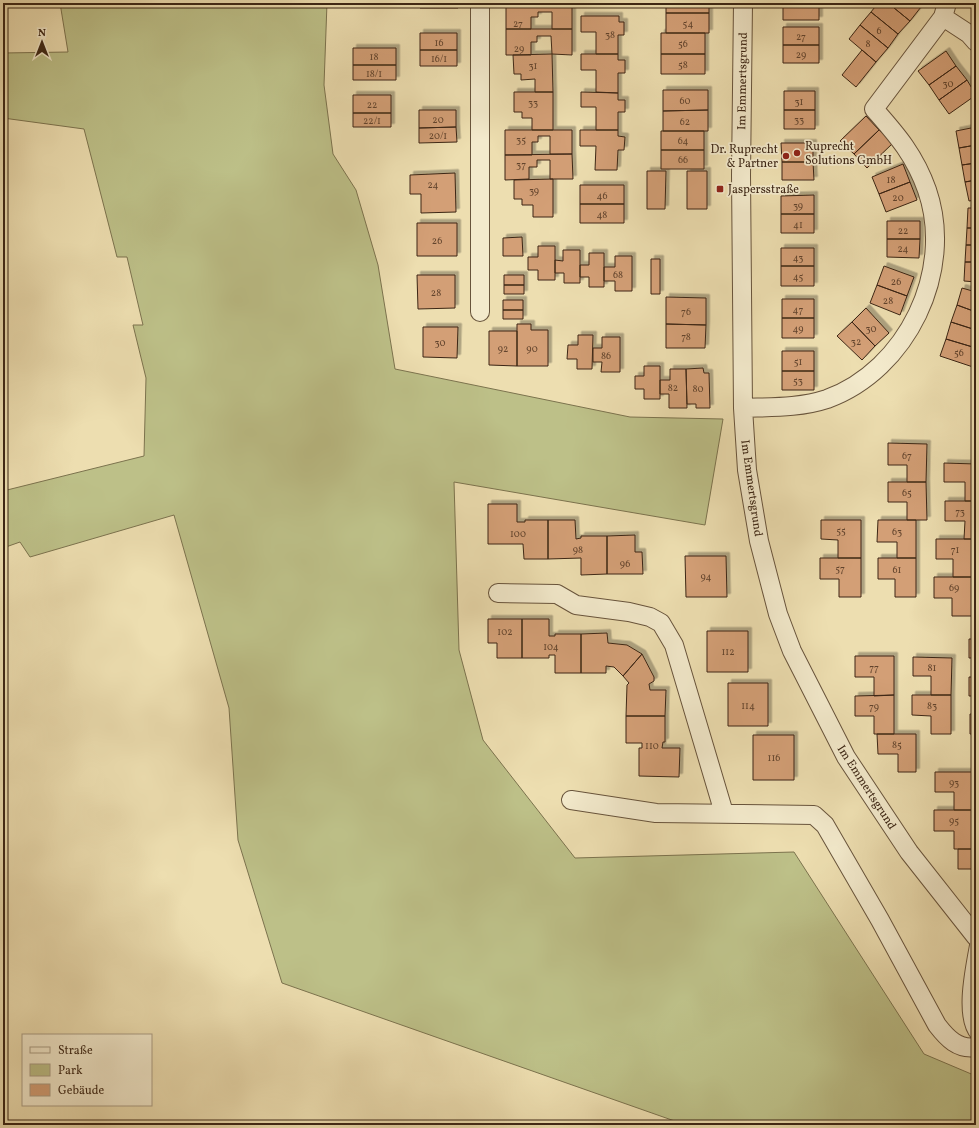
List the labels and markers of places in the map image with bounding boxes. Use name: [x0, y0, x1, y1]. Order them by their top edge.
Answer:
place label: Ruprecht Solutions GmbH: [805, 139, 892, 169]
place label: Dr. Ruprecht & Partner: [710, 142, 778, 172]
marker: Ruprecht Solutions GmbH: [792, 148, 802, 158]
marker: Dr. Ruprecht & Partner: [781, 151, 791, 161]
place label: Jaspersstraße: [728, 182, 799, 198]
marker: Jaspersstraße: [715, 184, 725, 194]

